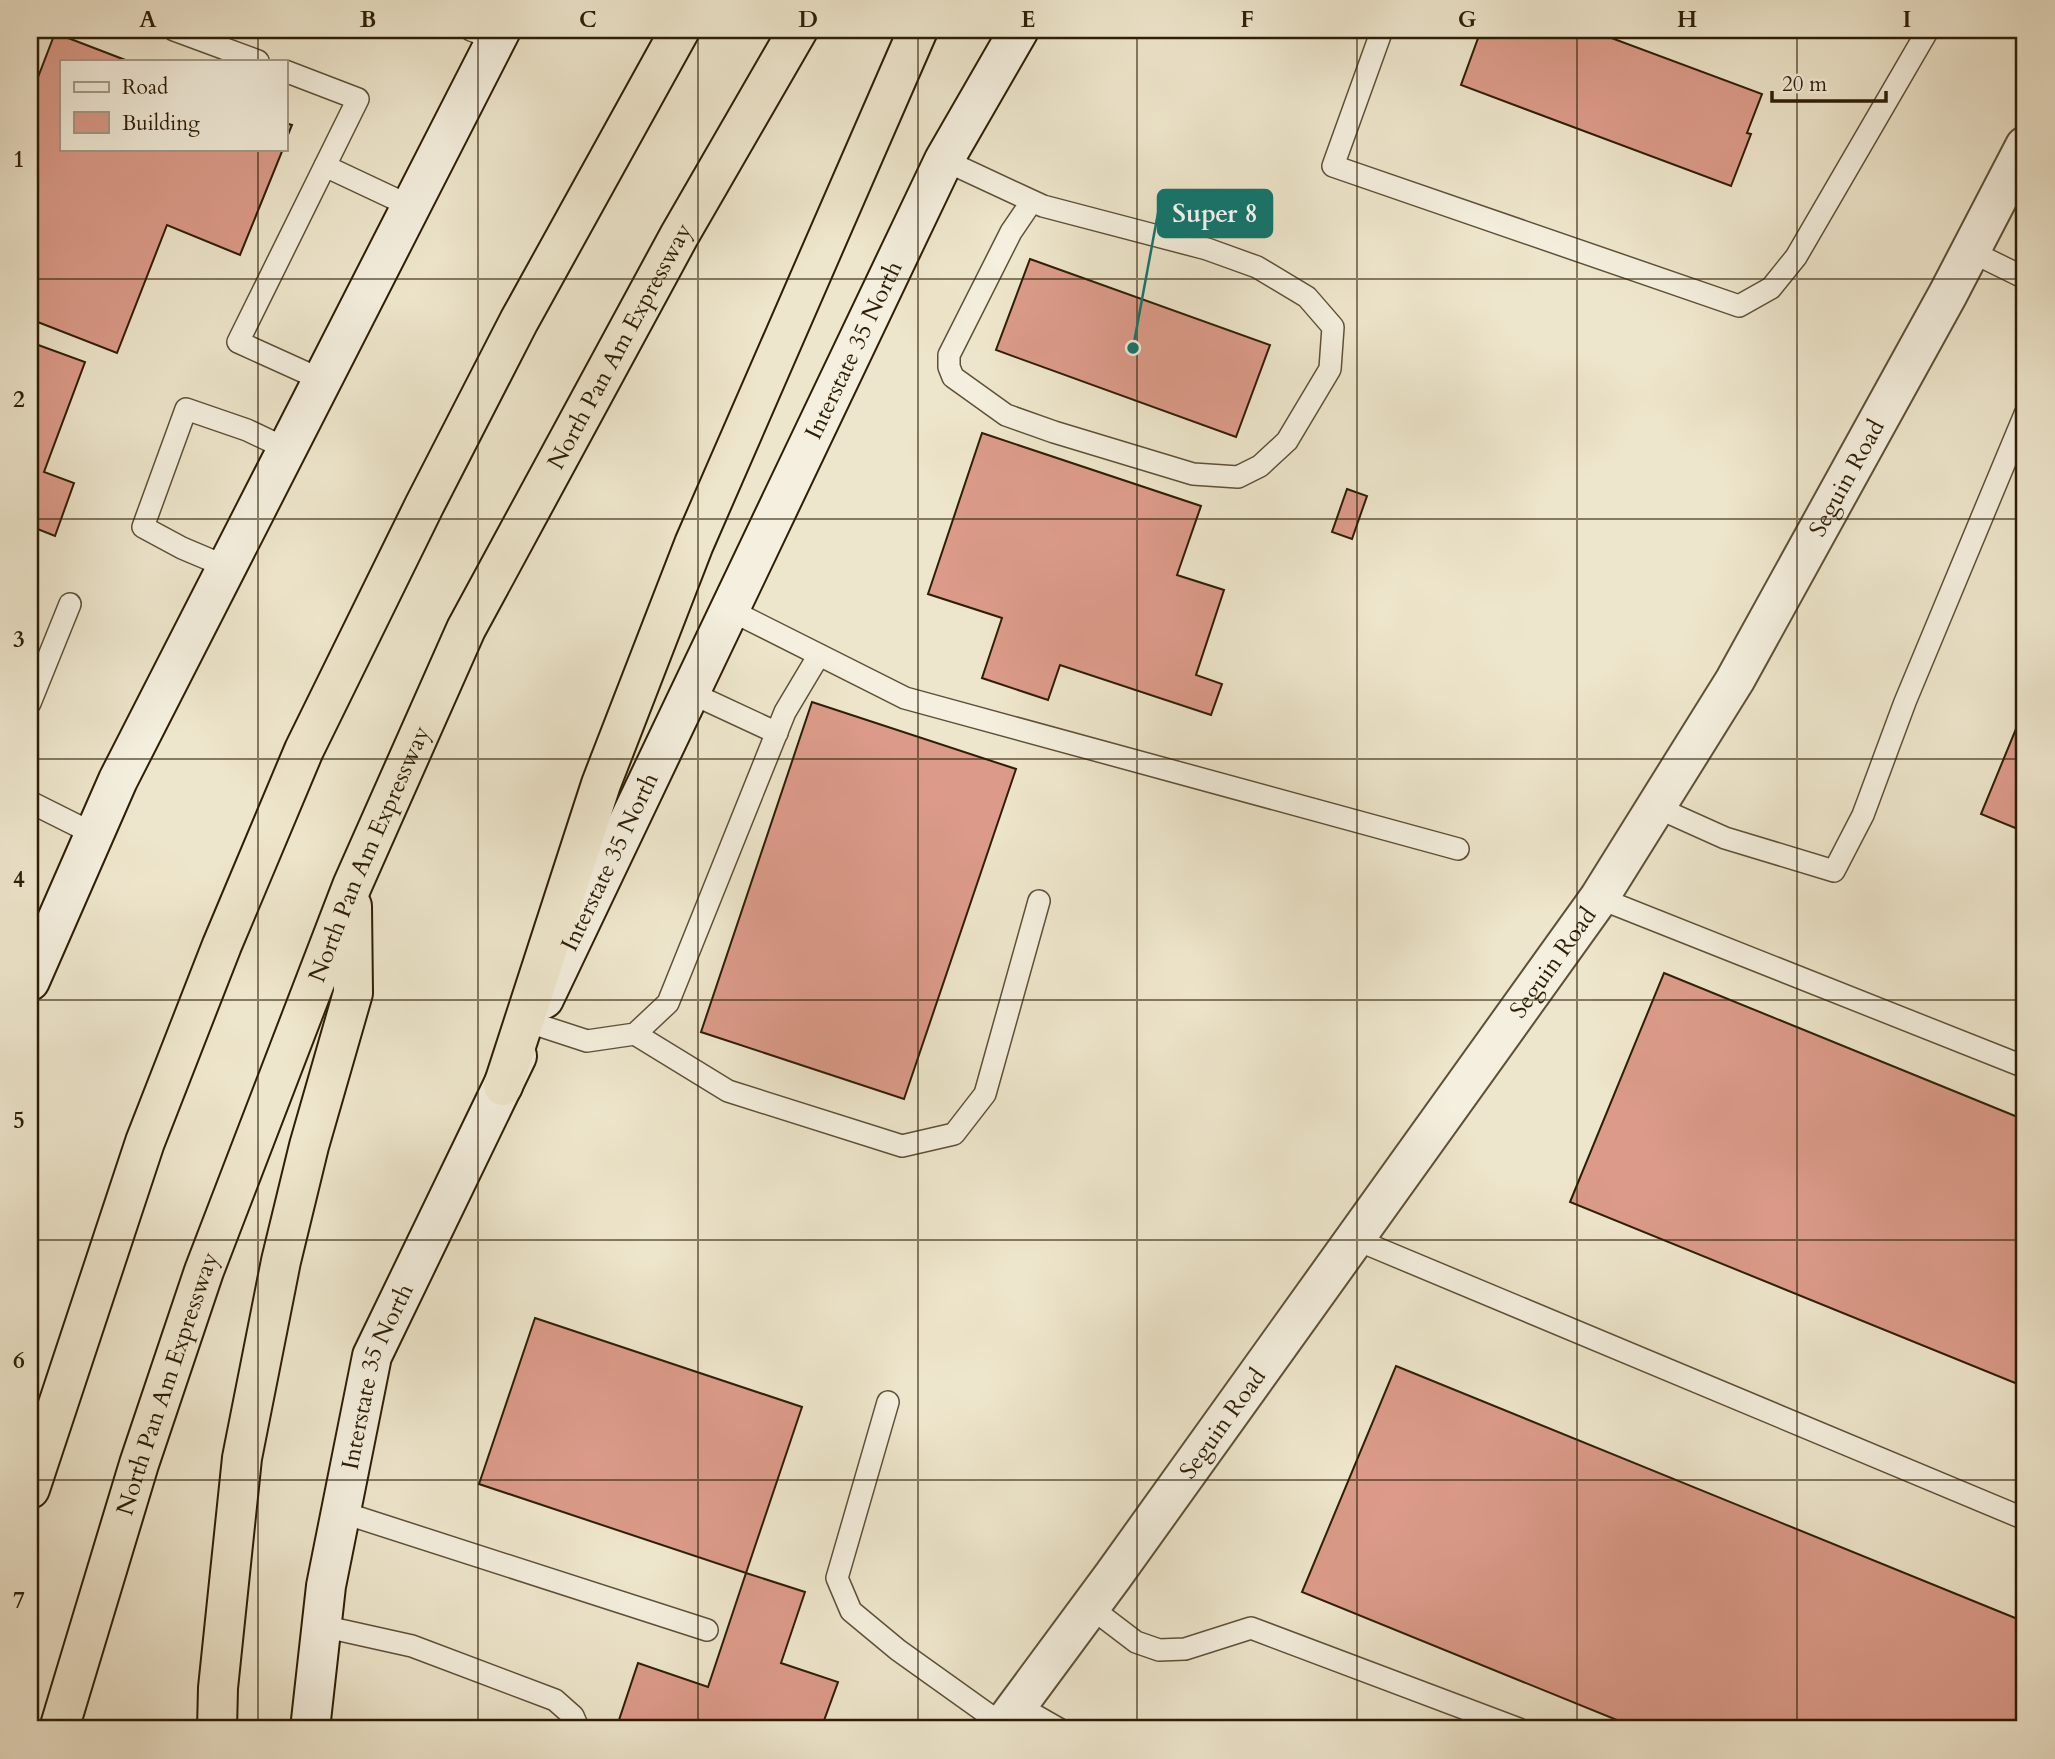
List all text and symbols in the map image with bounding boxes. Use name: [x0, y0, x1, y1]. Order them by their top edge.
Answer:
text: A: [139, 4, 157, 35]
text: B: [360, 4, 376, 35]
text: C: [579, 4, 597, 35]
text: D: [798, 4, 818, 35]
text: E: [1021, 4, 1035, 35]
text: F: [1240, 4, 1254, 35]
text: G: [1458, 4, 1477, 35]
text: H: [1677, 4, 1697, 35]
text: I: [1903, 4, 1911, 35]
legend: [60, 60, 287, 150]
scale bar: [1772, 60, 1885, 104]
text: 20 m: [1782, 70, 1827, 99]
text: Road: [122, 73, 168, 102]
text: Building: [122, 109, 200, 138]
text: 1: [13, 144, 25, 175]
callout: Super 8: [1158, 190, 1272, 237]
text: Super 8: [1172, 196, 1258, 231]
street label: North Pan Am Expressway: [540, 217, 700, 475]
street label: Interstate 35 North: [797, 255, 911, 445]
text: 2: [13, 384, 25, 415]
street label: Seguin Road: [1801, 414, 1893, 543]
text: 3: [13, 624, 25, 655]
street label: North Pan Am Expressway: [301, 720, 438, 987]
street label: Interstate 35 North: [553, 767, 667, 957]
text: 4: [13, 864, 25, 895]
street label: Seguin Road: [1502, 901, 1604, 1025]
text: 5: [13, 1105, 25, 1136]
street label: North Pan Am Expressway: [108, 1247, 227, 1519]
street label: Interstate 35 North: [334, 1278, 422, 1473]
text: 6: [13, 1345, 25, 1376]
street label: Seguin Road: [1172, 1361, 1274, 1486]
text: 7: [13, 1585, 25, 1616]

